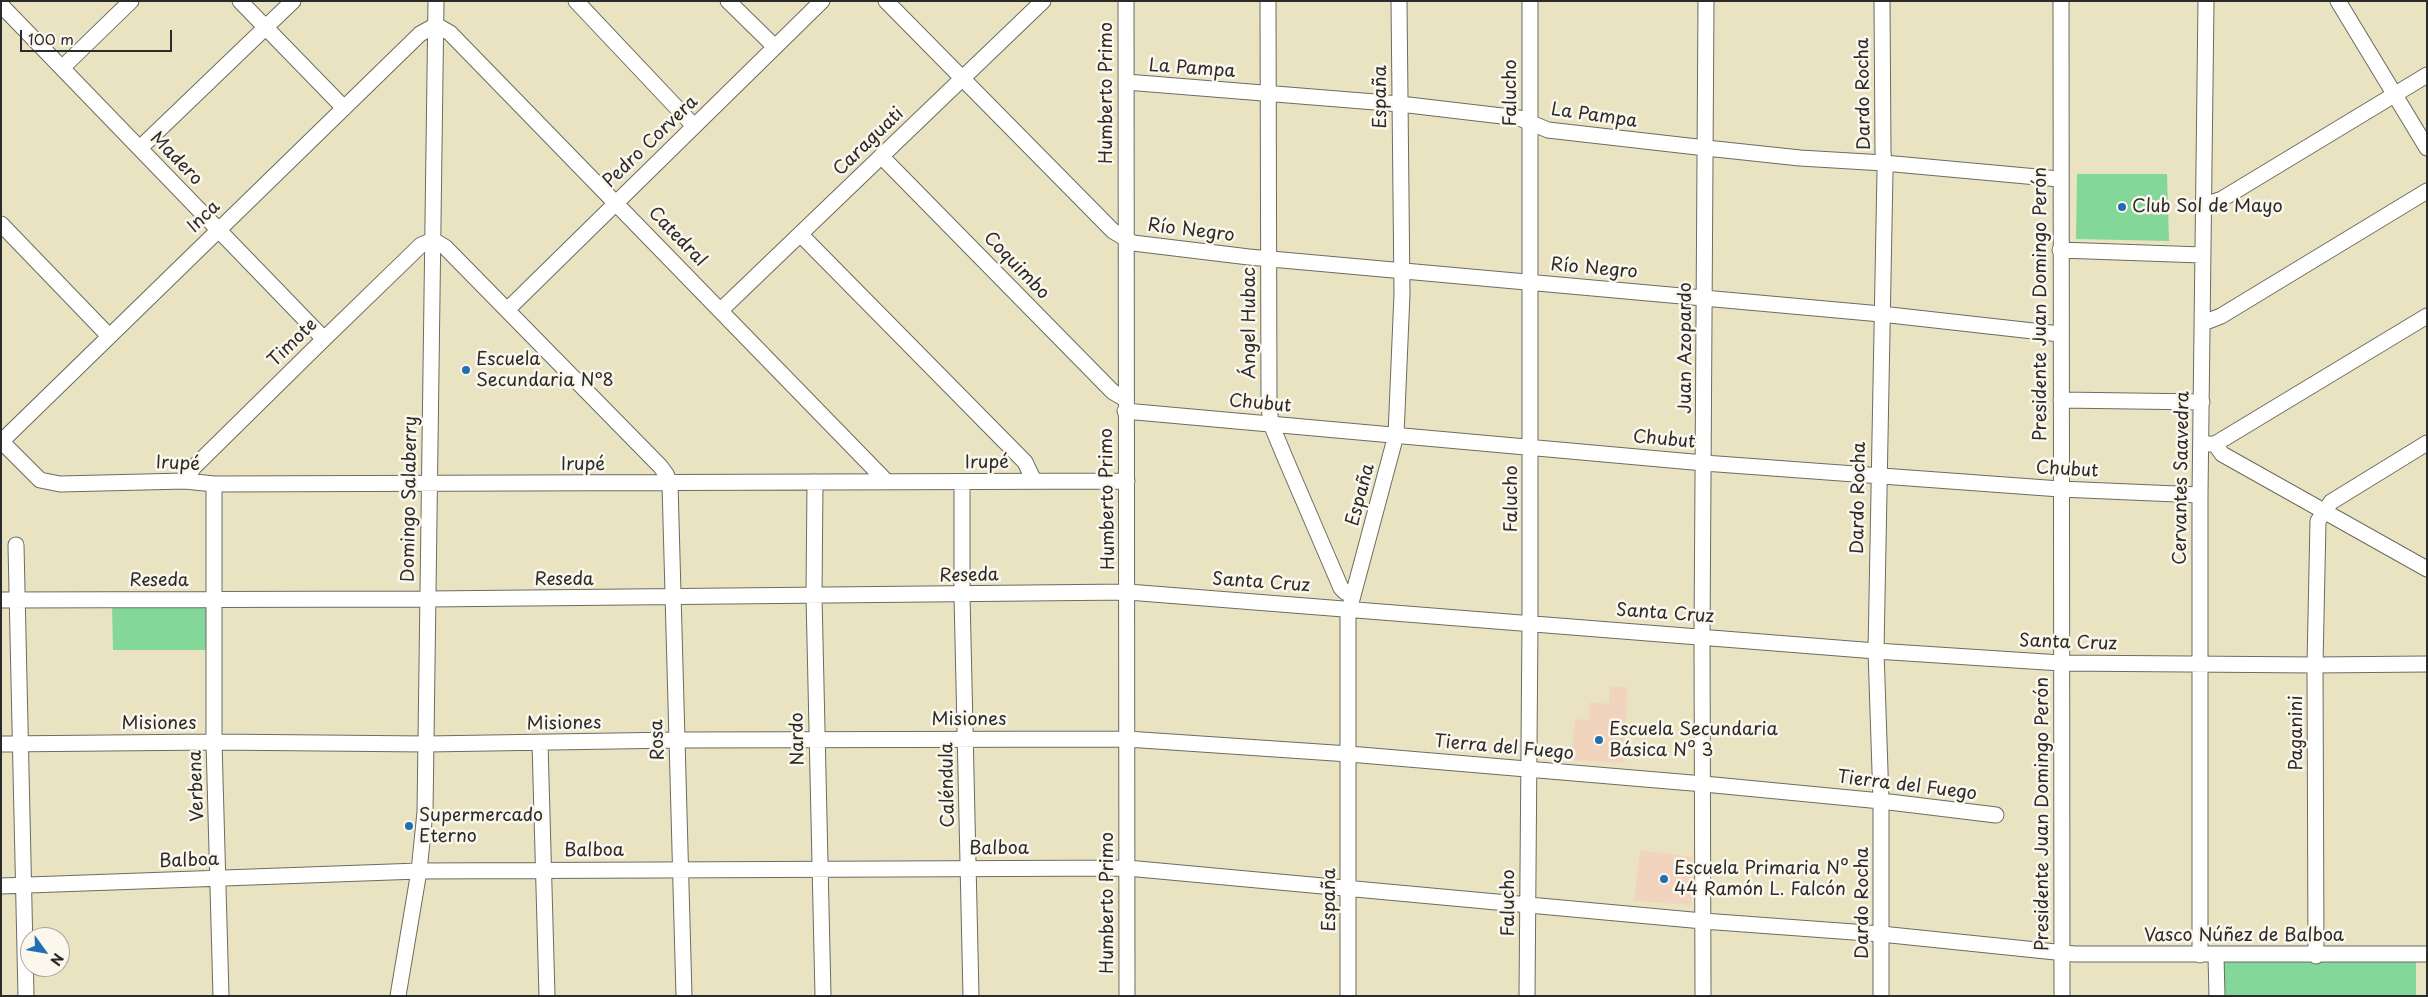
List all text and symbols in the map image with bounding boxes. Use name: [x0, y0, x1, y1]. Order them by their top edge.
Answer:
scale bar: [22, 20, 175, 52]
street label: Humberto Primo: [1096, 22, 1118, 164]
text: 100 m: [28, 27, 74, 50]
street label: Dardo Rocha: [1852, 38, 1876, 150]
street label: La Pampa: [1148, 55, 1236, 83]
street label: Falucho: [1500, 59, 1522, 127]
street label: España: [1370, 65, 1392, 129]
street label: Pedro Corvera: [599, 91, 703, 193]
street label: La Pampa: [1550, 99, 1638, 133]
street label: Caraguati: [829, 103, 909, 181]
street label: Madero: [145, 128, 207, 190]
street label: Presidente Juan Domingo Perón: [2030, 167, 2052, 441]
street label: Inca: [183, 196, 225, 238]
place label: Club Sol de Mayo: [2132, 196, 2283, 218]
marker: Club Sol de Mayo: [2116, 201, 2128, 213]
street label: Catedral: [643, 203, 711, 271]
street label: Río Negro: [1146, 215, 1236, 247]
street label: Coquimbo: [978, 228, 1054, 304]
street label: Río Negro: [1549, 254, 1639, 284]
street label: Ángel Hubac: [1239, 267, 1261, 379]
street label: Juan Azopardo: [1675, 282, 1697, 414]
street label: Timote: [264, 314, 322, 372]
place label: Escuela Secundaria N°8: [476, 349, 614, 392]
marker: Escuela Secundaria N°8: [460, 364, 472, 376]
street label: Chubut: [1228, 391, 1292, 417]
street label: Cervantes Saavedra: [2170, 391, 2194, 565]
street label: Domingo Salaberry: [398, 416, 422, 582]
street label: Chubut: [1632, 427, 1696, 453]
street label: Humberto Primo: [1096, 428, 1120, 570]
street label: Dardo Rocha: [1847, 442, 1871, 554]
street label: Irupé: [156, 452, 200, 476]
street label: Irupé: [965, 452, 1009, 474]
street label: Irupé: [561, 454, 605, 476]
street label: Chubut: [2035, 458, 2099, 482]
street label: España: [1342, 462, 1380, 528]
street label: Falucho: [1501, 465, 1523, 533]
street label: Reseda: [939, 565, 999, 587]
street label: Reseda: [534, 569, 594, 591]
street label: Santa Cruz: [1211, 569, 1311, 597]
street label: Reseda: [129, 570, 189, 592]
street label: Santa Cruz: [1615, 600, 1715, 628]
street label: Santa Cruz: [2019, 630, 2117, 656]
street label: Presidente Juan Domingo Perón: [2032, 677, 2054, 951]
street label: Paganini: [2286, 695, 2308, 771]
street label: Misiones: [932, 709, 1006, 731]
street label: Nardo: [787, 712, 809, 766]
street label: Misiones: [122, 713, 196, 735]
street label: Misiones: [526, 713, 602, 735]
street label: Rosa: [646, 719, 670, 761]
place label: Escuela Secundaria Básica Nº 3: [1609, 719, 1778, 762]
street label: Tierra del Fuego: [1433, 731, 1575, 765]
marker: Escuela Secundaria Básica Nº 3: [1593, 734, 1605, 746]
street label: Caléndula: [936, 742, 960, 828]
street label: Verbena: [185, 750, 209, 822]
street label: Tierra del Fuego: [1836, 767, 1978, 805]
place label: Supermercado Eterno: [419, 805, 543, 848]
marker: Supermercado Eterno: [403, 820, 415, 832]
street label: Humberto Primo: [1097, 832, 1119, 974]
street label: Balboa: [969, 838, 1029, 860]
street label: Balboa: [564, 840, 624, 862]
street label: Dardo Rocha: [1852, 847, 1874, 959]
street label: Balboa: [159, 849, 219, 873]
place label: Escuela Primaria Nº 44 Ramón L. Falcón: [1674, 858, 1849, 901]
street label: España: [1319, 868, 1341, 932]
street label: Falucho: [1498, 869, 1520, 937]
marker: Escuela Primaria Nº 44 Ramón L. Falcón: [1658, 873, 1670, 885]
street label: Vasco Núñez de Balboa: [2144, 925, 2344, 947]
north arrow: [20, 927, 70, 977]
text: N: [45, 949, 69, 970]

